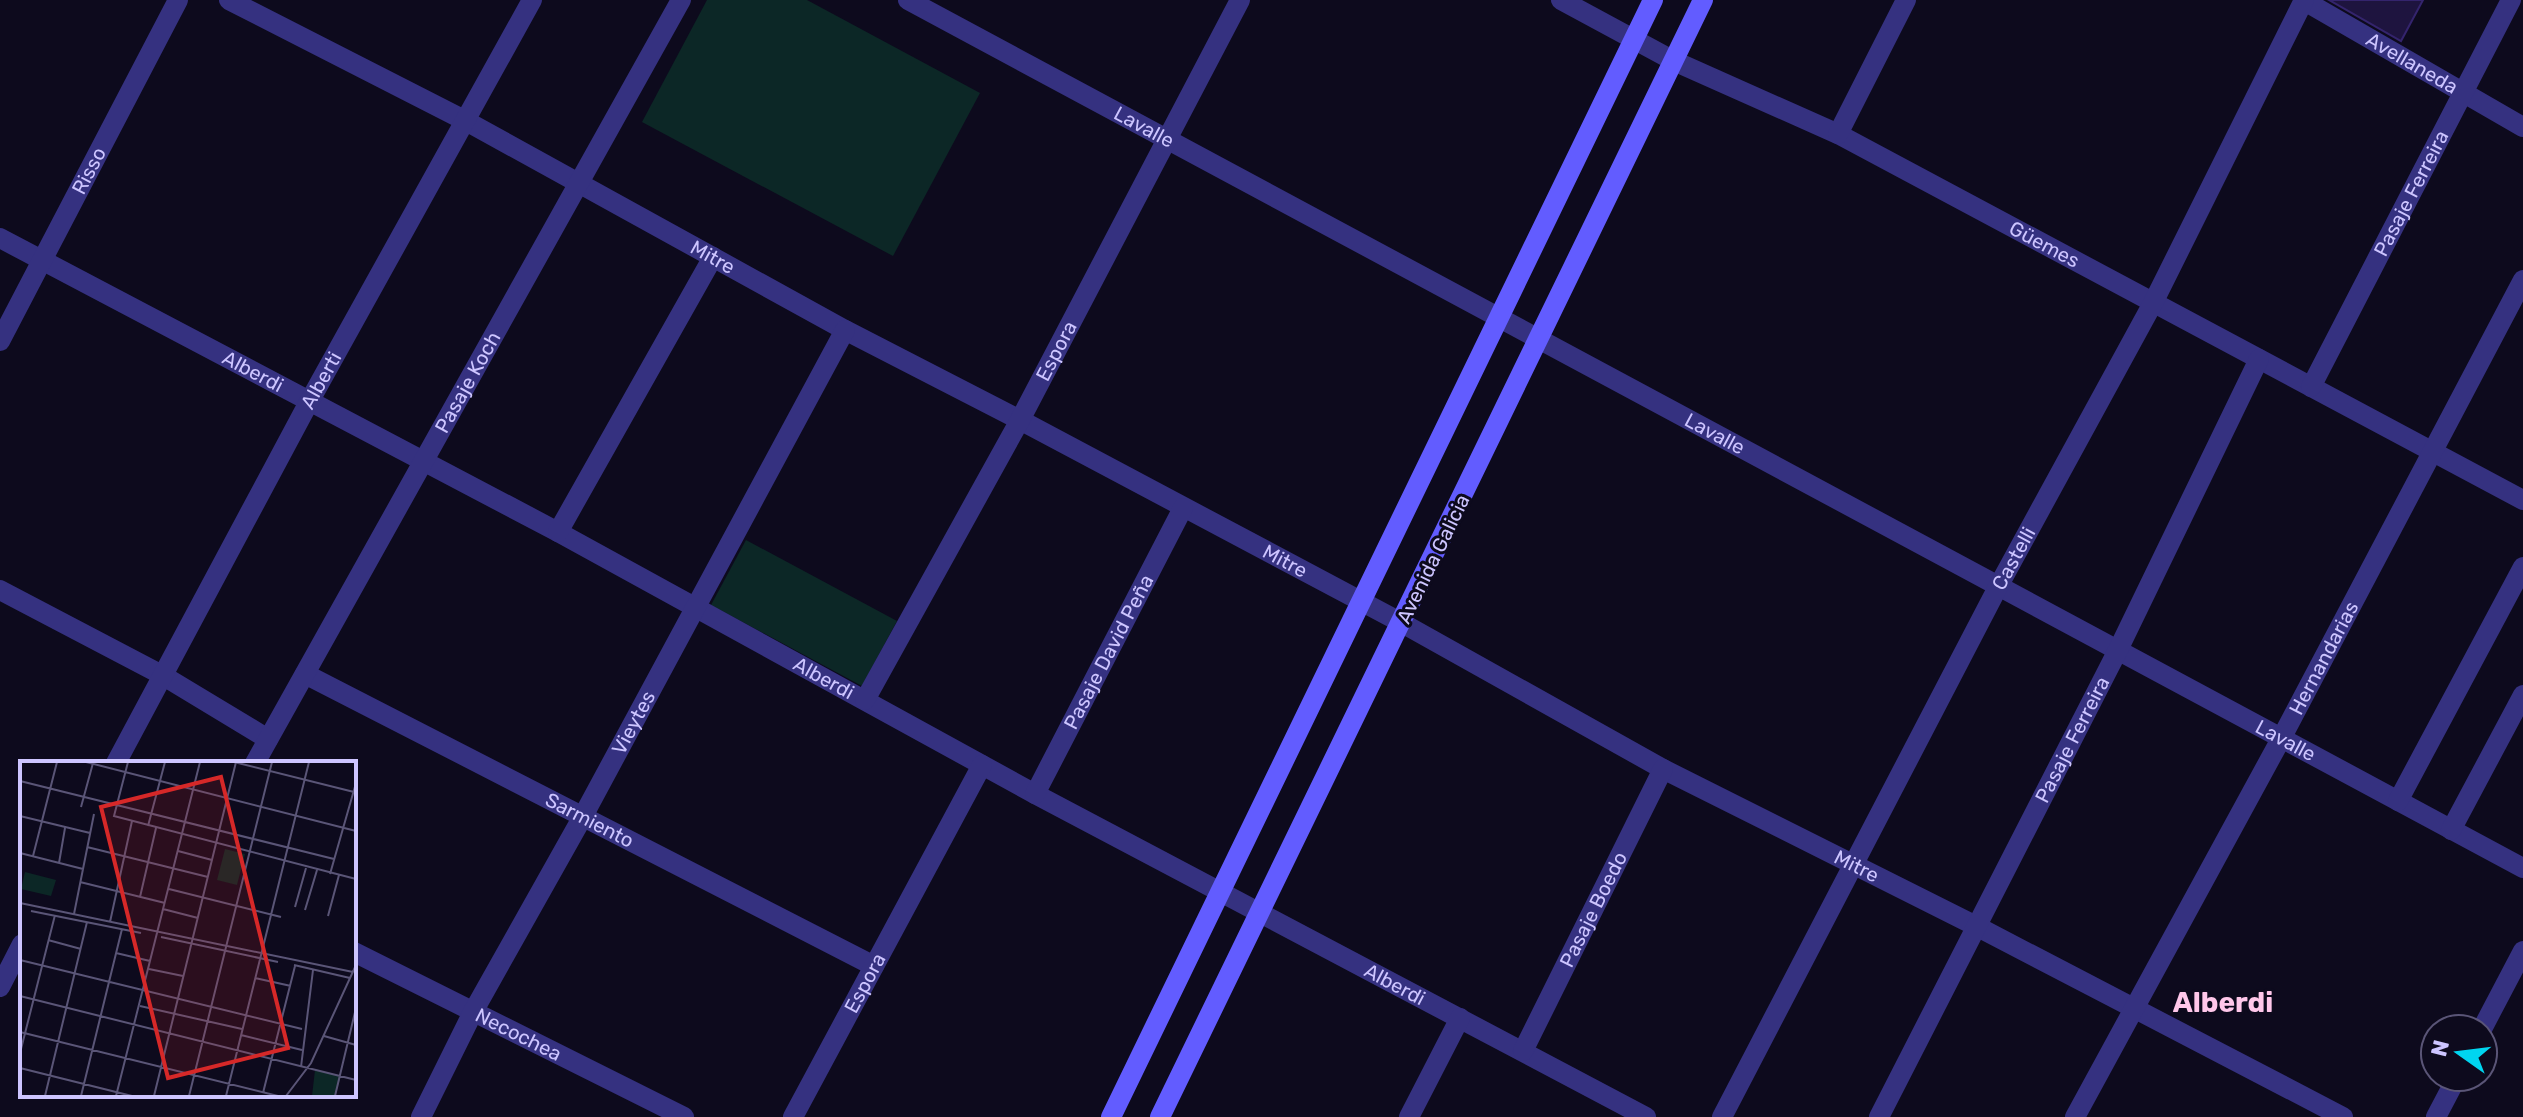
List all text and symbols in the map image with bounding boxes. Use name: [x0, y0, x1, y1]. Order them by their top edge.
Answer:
street label: Avellaneda: [2362, 27, 2462, 99]
street label: Lavalle: [1110, 101, 1178, 153]
street label: Pasaje Ferreira: [2369, 126, 2454, 260]
street label: Risso: [67, 143, 111, 198]
street label: Güemes: [2005, 216, 2084, 273]
street label: Mitre: [686, 235, 739, 279]
street label: Espora: [1031, 317, 1082, 385]
street label: Pasaje Koch: [430, 327, 505, 437]
street label: Alberdi: [218, 345, 288, 397]
street label: Alberti: [296, 348, 346, 413]
street label: Lavalle: [1681, 408, 1749, 460]
street label: Avenida Galicia: [1391, 490, 1475, 628]
street label: Castelli: [1987, 523, 2040, 594]
street label: Mitre: [1259, 539, 1312, 583]
street label: Pasaje David Peña: [1059, 571, 1158, 733]
street label: Hernandarias: [2284, 597, 2363, 719]
street label: Alberdi: [789, 652, 858, 704]
street label: Pasaje Ferreira: [2030, 672, 2114, 807]
street label: Vieytes: [606, 687, 660, 759]
street label: Lavalle: [2251, 715, 2320, 766]
inset map: [20, 761, 356, 1097]
street label: Sarmiento: [541, 787, 638, 853]
street label: Mitre: [1830, 845, 1883, 887]
street label: Pasaje Boedo: [1555, 848, 1632, 971]
street label: Espora: [839, 949, 891, 1017]
street label: Alberdi: [1360, 958, 1429, 1010]
district label: Alberdi: [2173, 986, 2273, 1019]
street label: Necochea: [472, 1003, 566, 1066]
north arrow: [2419, 1013, 2499, 1093]
text: N: [2425, 1037, 2455, 1059]

